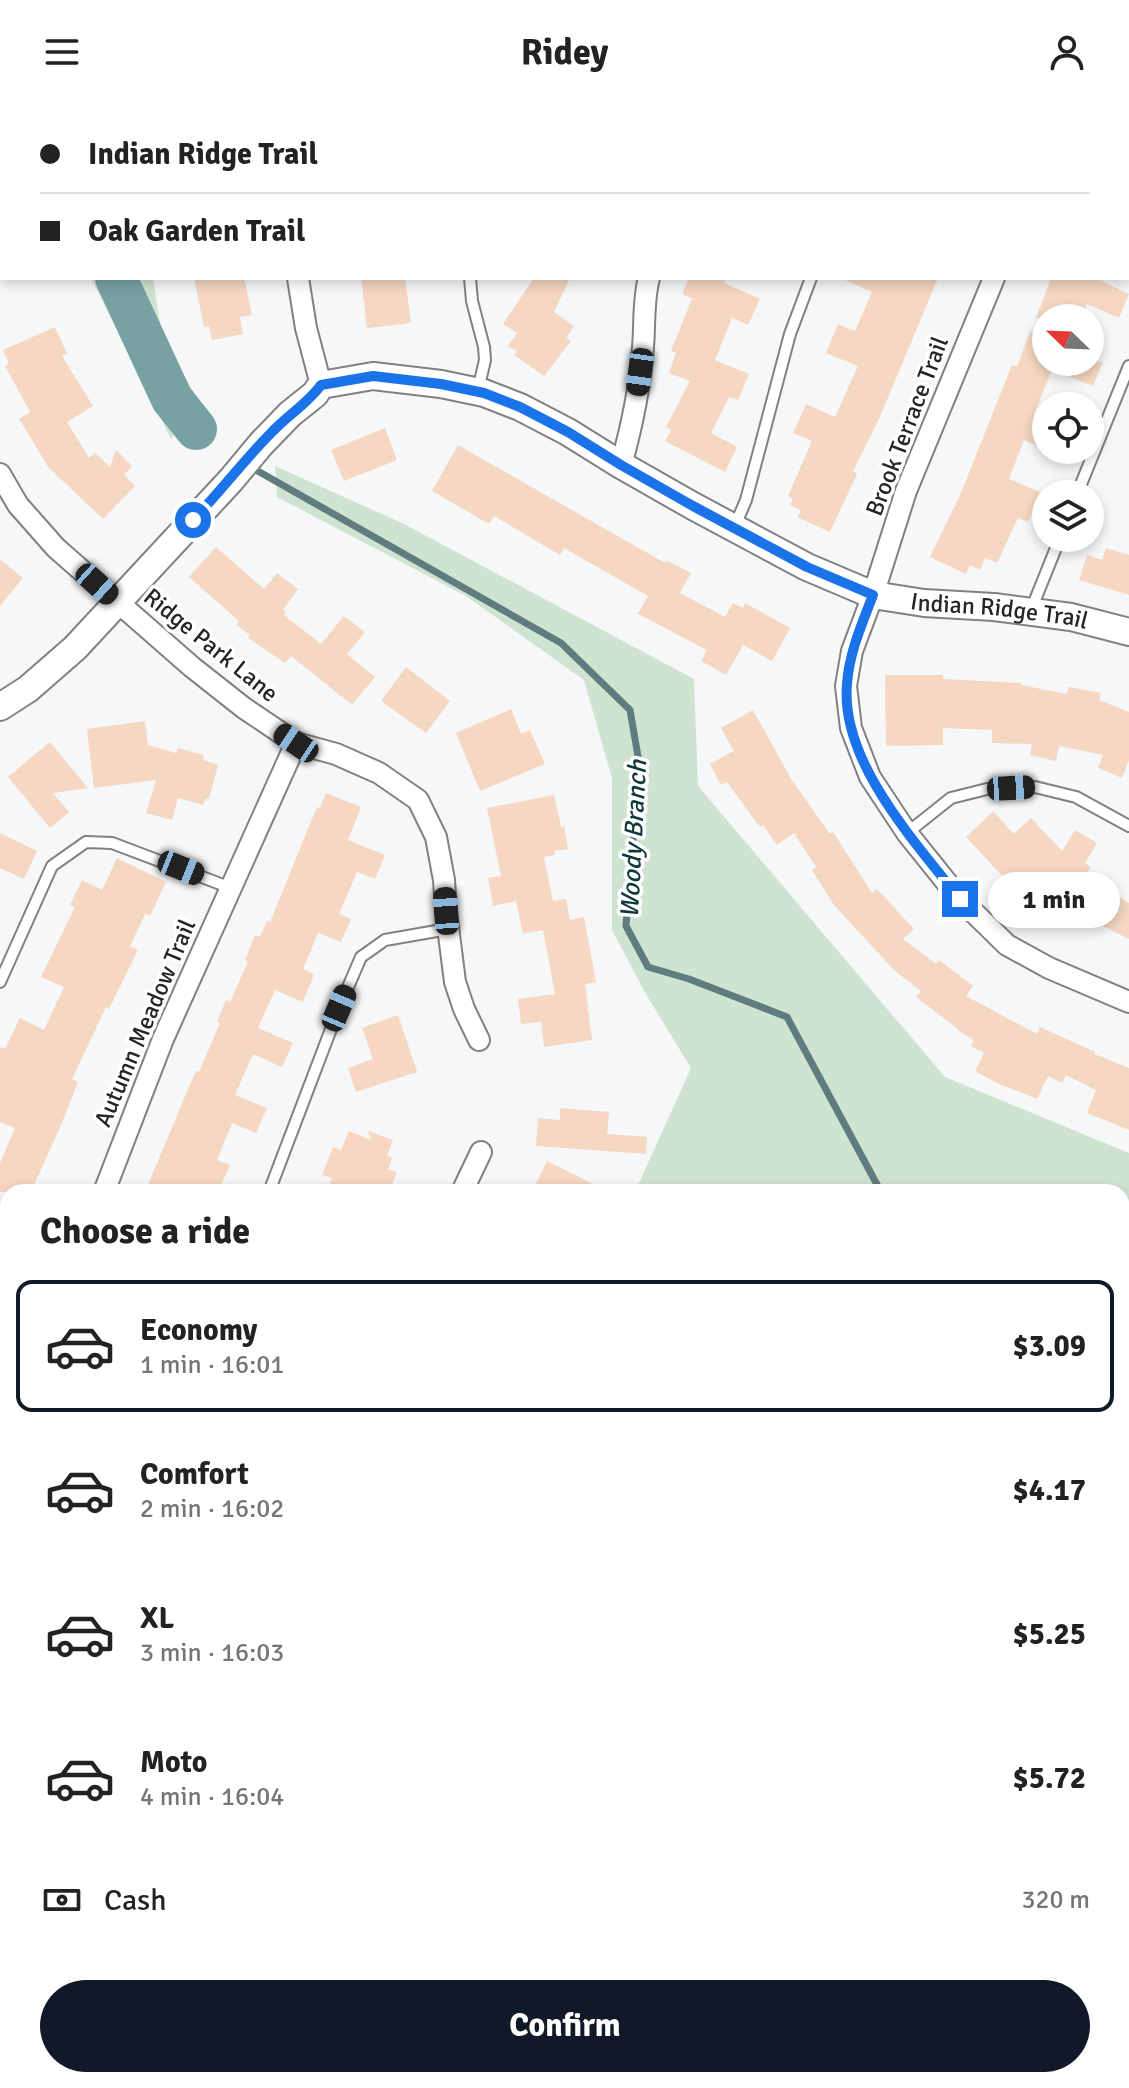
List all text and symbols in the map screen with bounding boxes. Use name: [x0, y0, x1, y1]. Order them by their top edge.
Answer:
icon: menu: [40, 30, 84, 74]
text: Ridey: [521, 30, 608, 75]
icon: person: [1045, 30, 1089, 74]
text: Indian Ridge Trail: [88, 136, 318, 173]
text: Oak Garden Trail: [88, 213, 305, 250]
north arrow: [1032, 304, 1104, 376]
map controls: [1032, 304, 1104, 552]
street label: Brook Terrace Trail: [859, 332, 955, 520]
car: [625, 347, 655, 397]
button: locate: [1032, 392, 1104, 464]
button: layers: [1032, 480, 1104, 552]
route start: [175, 502, 211, 538]
car: [71, 559, 123, 609]
street label: Ridge Park Lane: [138, 582, 284, 708]
street label: Indian Ridge Trail: [908, 586, 1092, 636]
car: [269, 720, 323, 766]
water label: Woody Branch: [614, 758, 654, 919]
car: [986, 775, 1036, 801]
car: [154, 848, 208, 888]
callout: 1 min: [988, 871, 1120, 927]
route end: [942, 881, 978, 917]
text: 1 min: [1023, 884, 1085, 916]
car: [432, 886, 460, 936]
street label: Autumn Meadow Trail: [88, 915, 202, 1131]
car: [319, 981, 359, 1035]
text: Choose a ride: [40, 1209, 250, 1254]
icon: car: [44, 1310, 116, 1382]
text: Economy: [140, 1312, 257, 1349]
text: $3.09: [1013, 1328, 1086, 1365]
text: 1 min · 16:01: [140, 1349, 284, 1381]
icon: car: [44, 1454, 116, 1526]
text: Comfort: [140, 1456, 249, 1493]
text: $4.17: [1013, 1472, 1086, 1509]
text: 2 min · 16:02: [140, 1493, 284, 1525]
icon: car: [44, 1598, 116, 1670]
text: XL: [140, 1600, 174, 1637]
text: $5.25: [1013, 1616, 1086, 1653]
text: 3 min · 16:03: [140, 1637, 284, 1669]
icon: car: [44, 1742, 116, 1814]
text: Moto: [140, 1744, 207, 1781]
text: $5.72: [1013, 1760, 1086, 1797]
text: 4 min · 16:04: [140, 1781, 284, 1813]
icon: cash: [40, 1878, 84, 1922]
text: Cash: [104, 1882, 167, 1919]
text: 320 m: [1021, 1884, 1090, 1916]
button: Confirm: [40, 1980, 1090, 2072]

